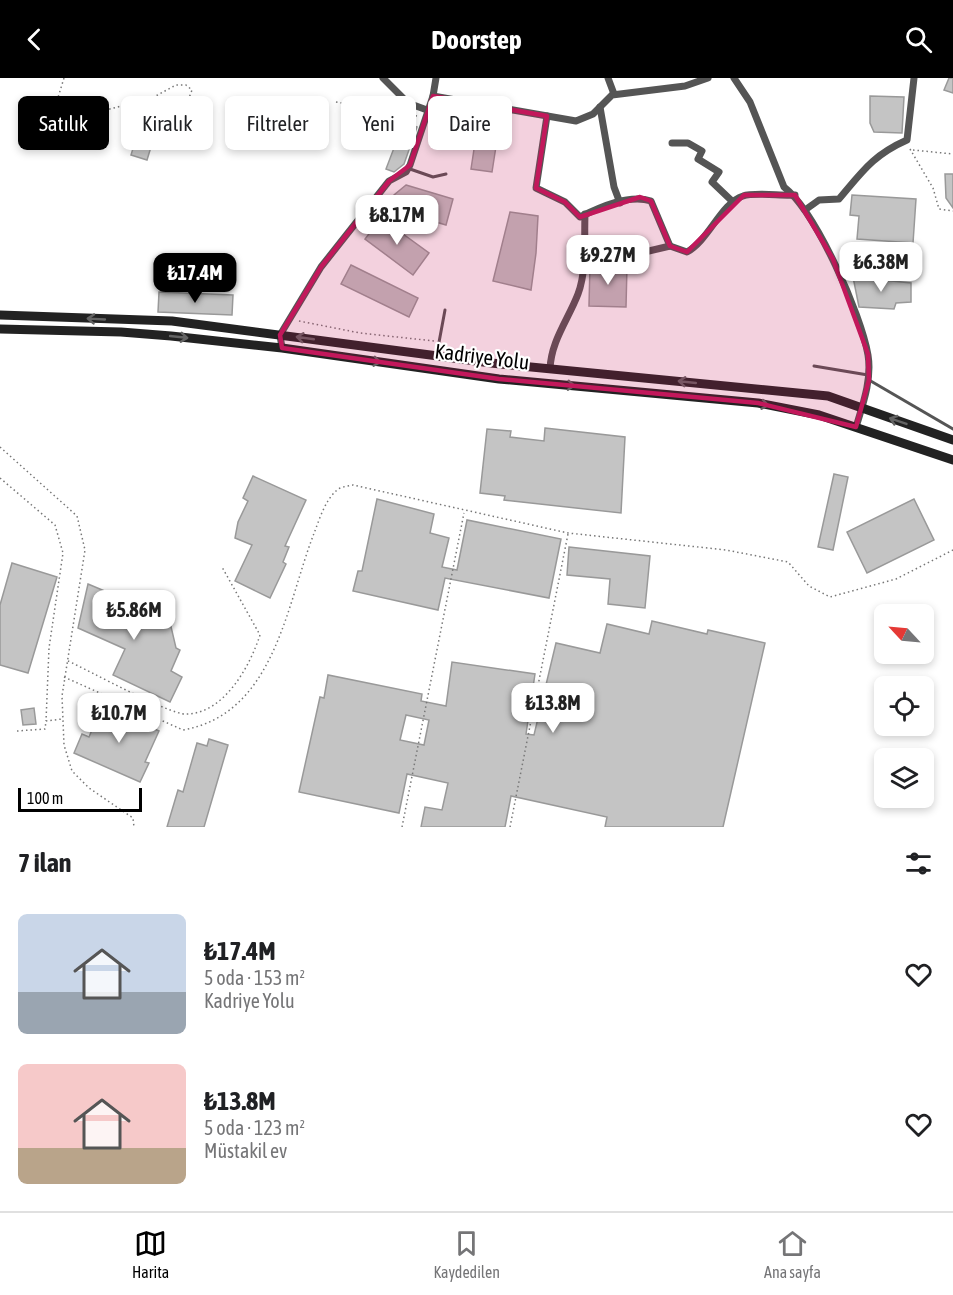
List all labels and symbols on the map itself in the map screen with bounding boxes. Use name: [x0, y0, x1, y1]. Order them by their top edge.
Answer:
pin: ₺8.17M: [348, 195, 446, 246]
pin: ₺9.27M: [559, 235, 657, 286]
pin: ₺6.38M: [832, 242, 930, 293]
pin: ₺17.4M: [146, 253, 244, 304]
one-way arrow: [87, 314, 107, 325]
one-way arrow: [168, 332, 188, 343]
one-way arrow: [296, 332, 316, 343]
street label: Kadriye Yolu: [433, 338, 531, 374]
one-way arrow: [362, 355, 382, 366]
one-way arrow: [677, 376, 697, 387]
one-way arrow: [555, 380, 575, 391]
one-way arrow: [750, 399, 769, 410]
one-way arrow: [889, 414, 908, 425]
pin: ₺5.86M: [85, 590, 183, 641]
north arrow: [874, 604, 934, 664]
pin: ₺13.8M: [504, 683, 602, 734]
pin: ₺10.7M: [70, 693, 168, 744]
scale bar: [18, 785, 142, 812]

